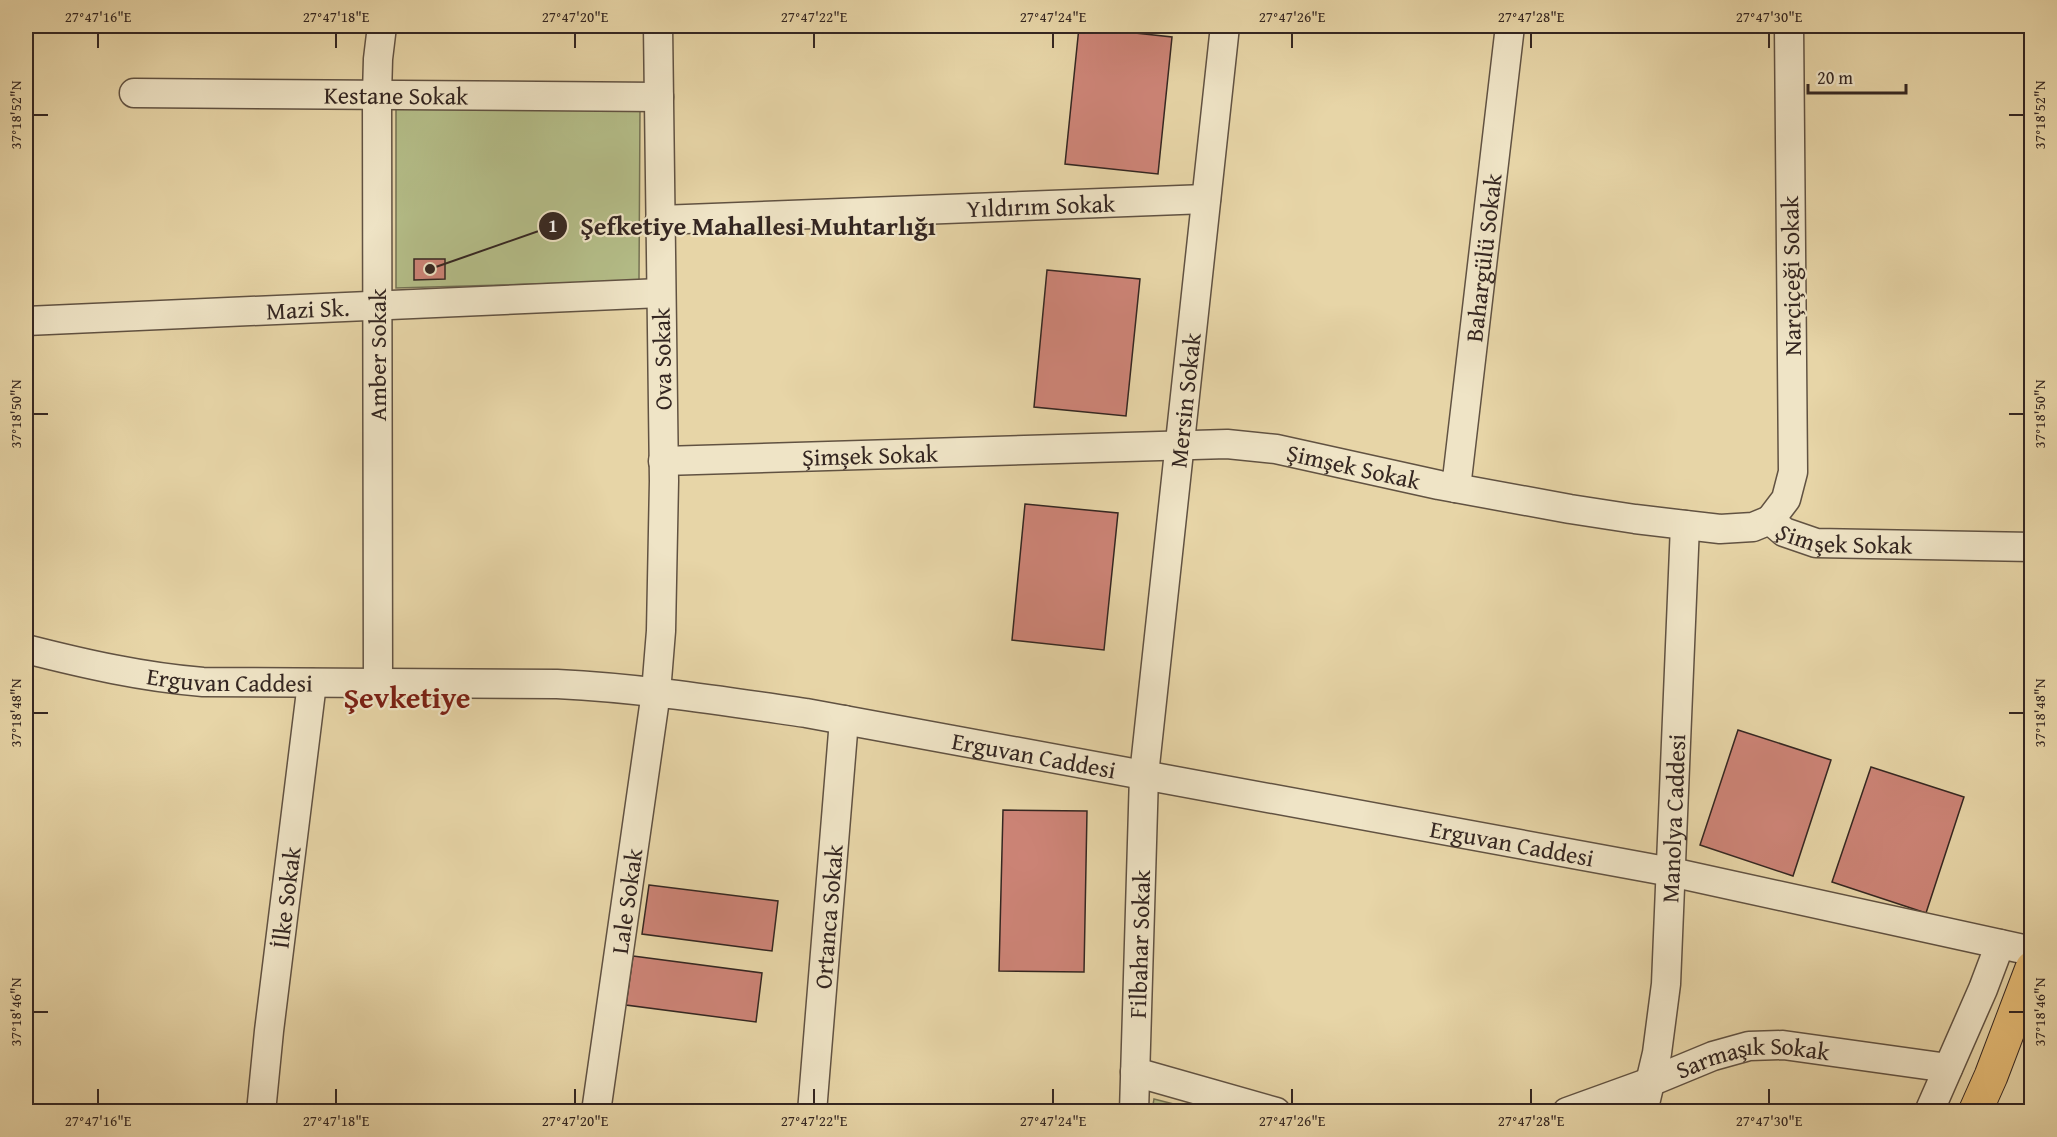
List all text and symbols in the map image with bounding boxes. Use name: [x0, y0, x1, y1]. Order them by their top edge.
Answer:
text: 27°47'16"E: [65, 6, 132, 27]
text: 27°47'18"E: [303, 6, 370, 27]
text: 27°47'20"E: [542, 6, 609, 27]
text: 27°47'22"E: [781, 6, 848, 27]
text: 27°47'24"E: [1020, 6, 1087, 27]
text: 27°47'26"E: [1259, 6, 1326, 27]
text: 27°47'28"E: [1498, 6, 1565, 27]
text: 27°47'30"E: [1736, 6, 1803, 27]
scale bar: [1808, 57, 1906, 95]
text: 20 m: [1817, 64, 1853, 91]
street label: Kestane Sokak: [324, 77, 469, 113]
text: 37°18'52"N: [5, 80, 26, 149]
text: 37°18'52"N: [2029, 80, 2050, 149]
street label: Bahargülü Sokak: [1456, 171, 1510, 344]
street label: Yıldırım Sokak: [966, 185, 1117, 226]
street label: Narçiçeği Sokak: [1772, 195, 1810, 356]
callout: Şefketiye Mahallesi Muhtarlığı: [538, 204, 948, 248]
text: Şefketiye Mahallesi Muhtarlığı: [580, 206, 936, 245]
text: 1: [548, 212, 558, 239]
street label: Amber Sokak: [360, 288, 395, 421]
street label: Mazi Sk.: [265, 289, 350, 328]
street label: Ova Sokak: [644, 307, 680, 410]
street label: Mersin Sokak: [1160, 330, 1209, 470]
text: 37°18'50"N: [5, 379, 26, 448]
text: 37°18'50"N: [2029, 379, 2050, 448]
street label: Şimşek Sokak: [1283, 434, 1425, 498]
street label: Şimşek Sokak: [801, 435, 939, 474]
street label: Şimşek Sokak: [1768, 515, 1913, 562]
street label: Erguvan Caddesi: [144, 658, 313, 700]
district label: Şevketiye: [343, 675, 471, 719]
text: 37°18'48"N: [5, 678, 26, 747]
text: 37°18'48"N: [2029, 678, 2050, 747]
street label: Erguvan Caddesi: [949, 723, 1119, 787]
street label: Manolya Caddesi: [1652, 733, 1694, 904]
street label: Erguvan Caddesi: [1427, 811, 1597, 875]
street label: Ortanca Sokak: [805, 842, 851, 990]
street label: İlke Sokak: [262, 844, 309, 950]
street label: Lale Sokak: [601, 845, 651, 956]
street label: Filbahar Sokak: [1119, 868, 1159, 1019]
text: 37°18'46"N: [5, 977, 26, 1046]
text: 37°18'46"N: [2029, 977, 2050, 1046]
street label: Sarmaşık Sokak: [1670, 1028, 1833, 1087]
text: 27°47'16"E: [65, 1110, 132, 1131]
text: 27°47'18"E: [303, 1110, 370, 1131]
text: 27°47'20"E: [542, 1110, 609, 1131]
text: 27°47'22"E: [781, 1110, 848, 1131]
text: 27°47'24"E: [1020, 1110, 1087, 1131]
text: 27°47'26"E: [1259, 1110, 1326, 1131]
text: 27°47'28"E: [1498, 1110, 1565, 1131]
text: 27°47'30"E: [1736, 1110, 1803, 1131]

